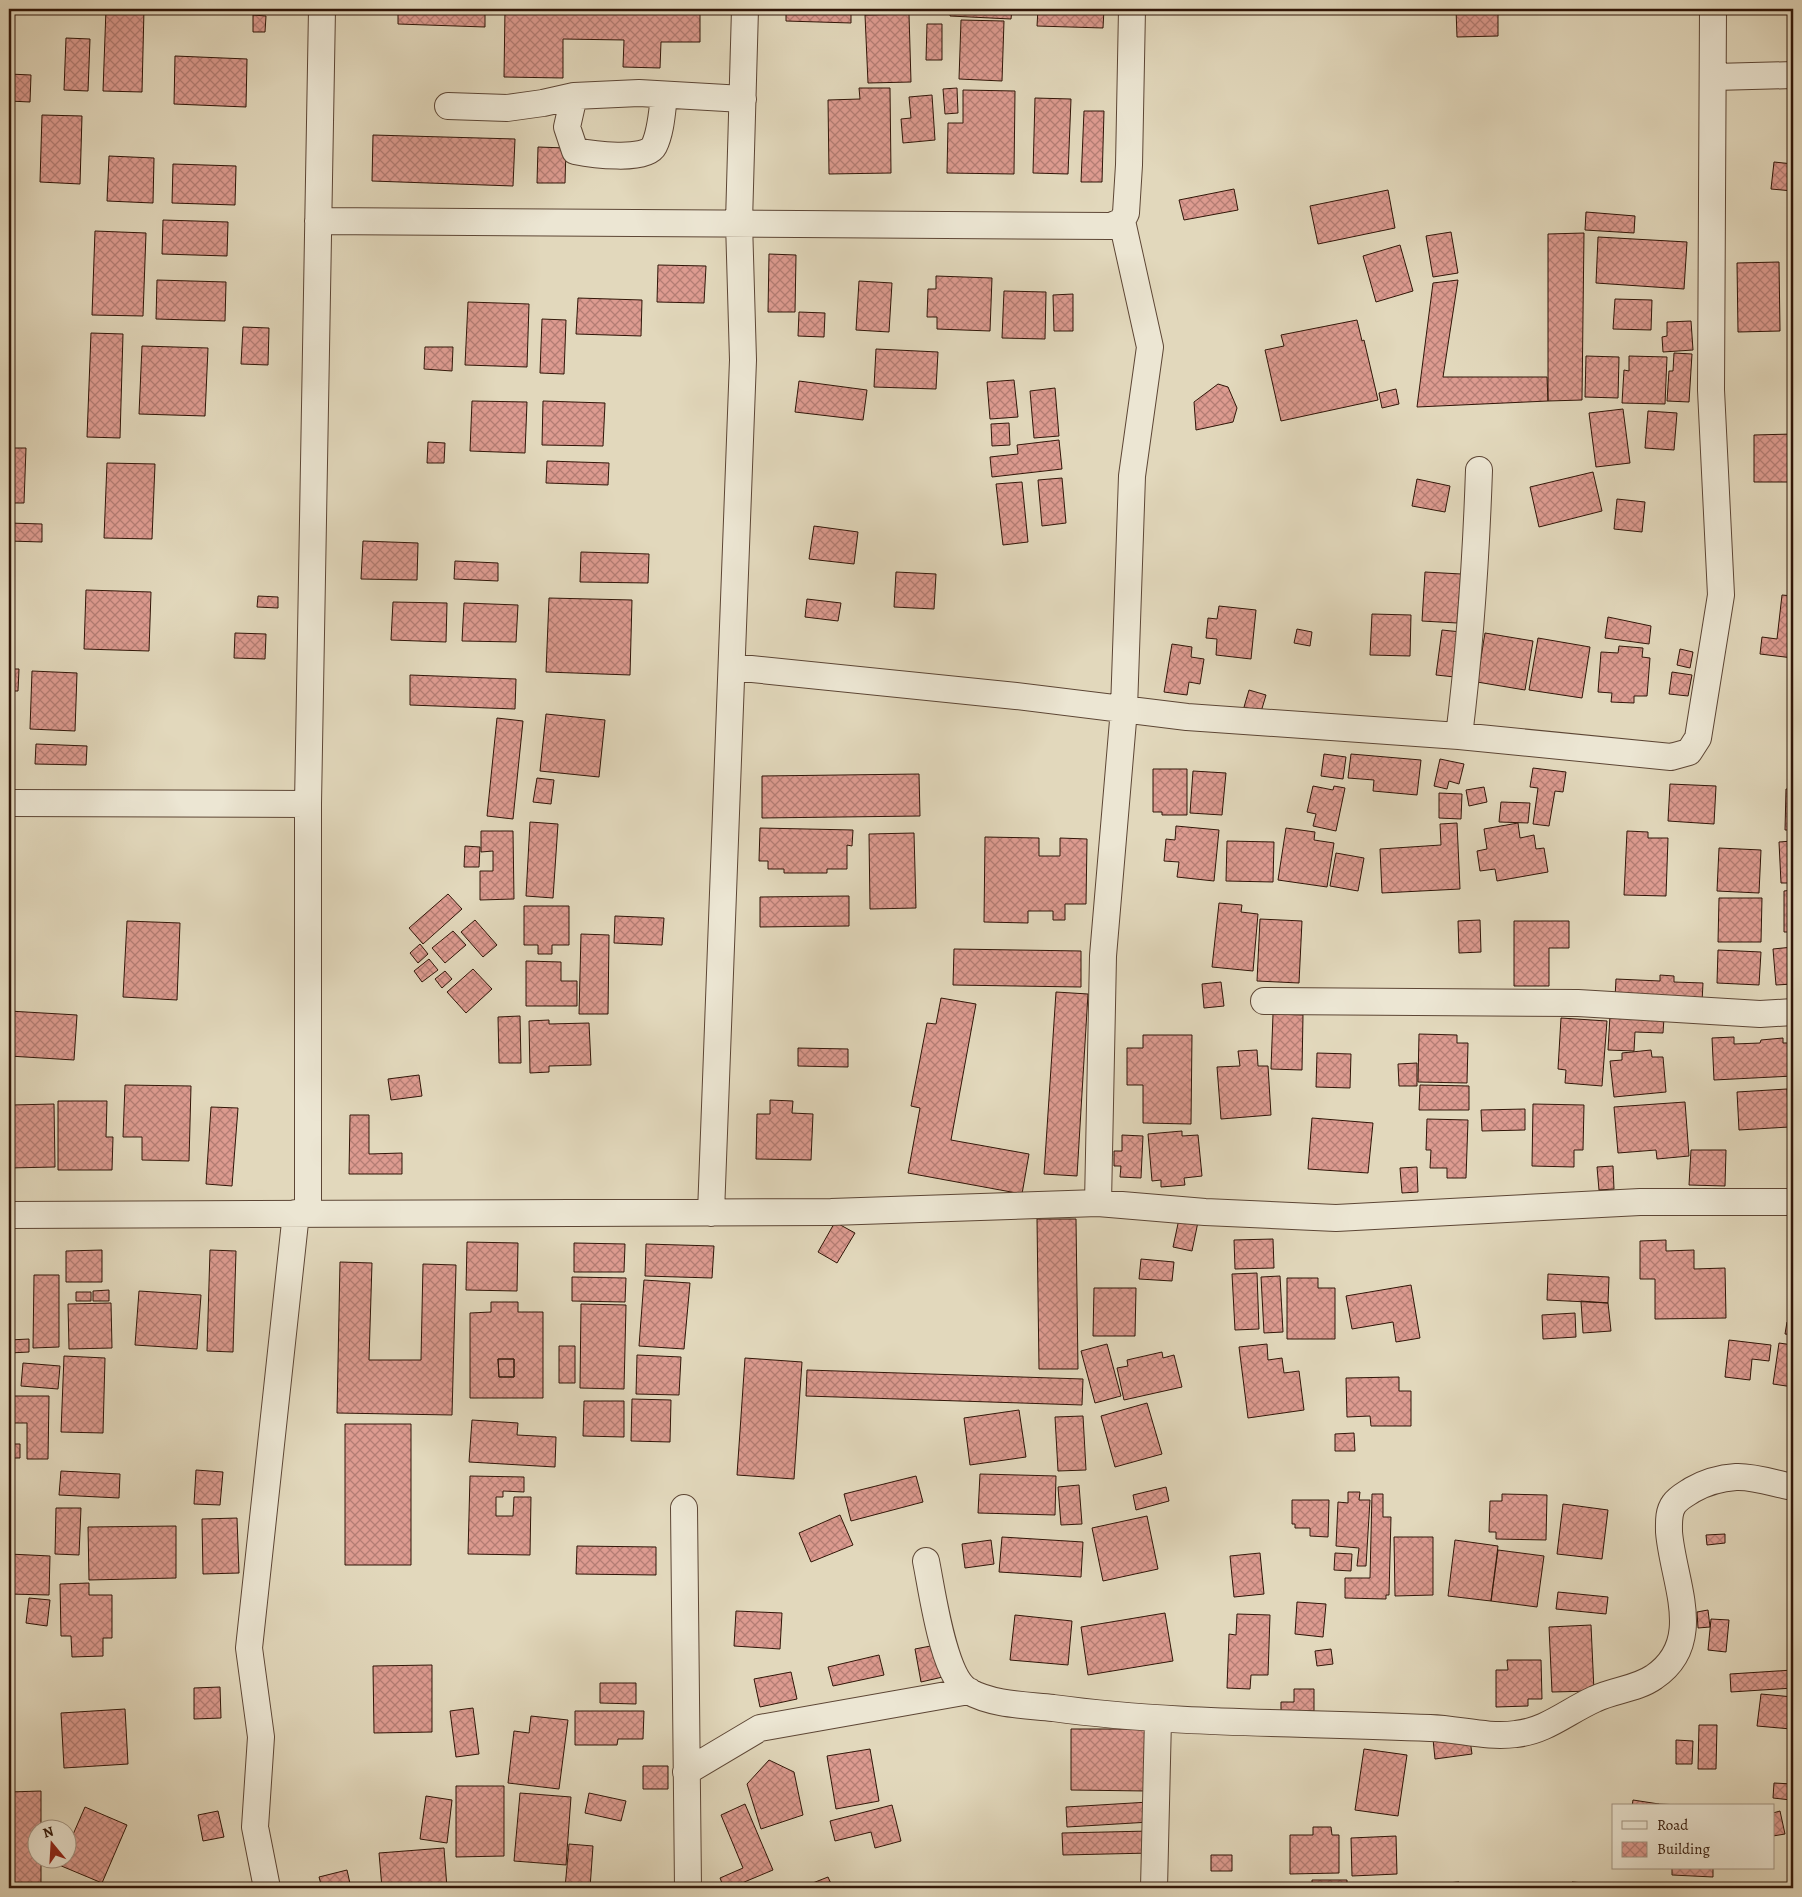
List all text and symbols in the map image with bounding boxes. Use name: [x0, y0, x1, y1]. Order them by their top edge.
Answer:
legend: [1612, 1804, 1774, 1870]
text: Road: [1657, 1815, 1689, 1835]
north arrow: [28, 1820, 78, 1870]
text: N: [40, 1822, 56, 1843]
text: Building: [1657, 1839, 1710, 1859]

